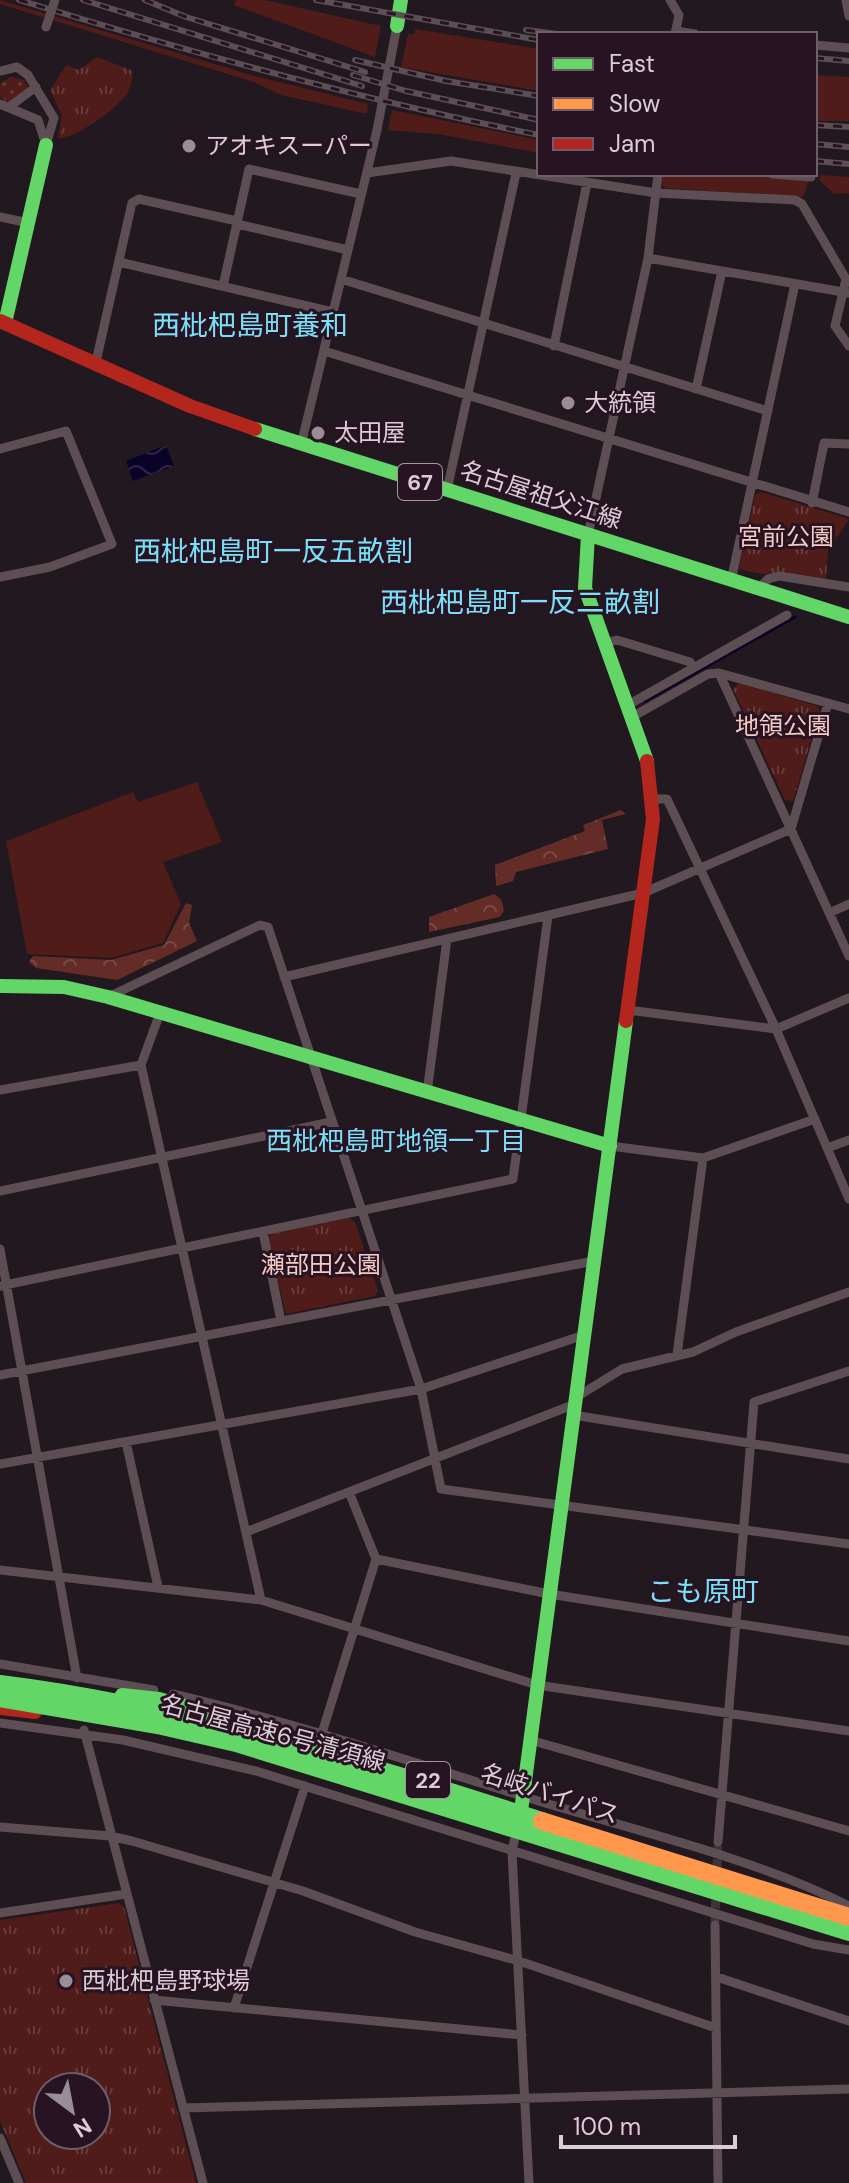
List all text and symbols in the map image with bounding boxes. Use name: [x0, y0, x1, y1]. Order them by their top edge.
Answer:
legend: [537, 32, 817, 176]
text: Fast: [609, 48, 655, 79]
text: Slow: [609, 88, 660, 119]
text: Jam: [609, 128, 655, 159]
place label: アオキスーパー: [205, 130, 372, 161]
marker: アオキスーパー: [180, 137, 198, 155]
district label: 西枇杷島町養和: [152, 307, 348, 344]
place label: 大統領: [584, 387, 656, 418]
marker: 大統領: [559, 394, 577, 412]
place label: 太田屋: [334, 417, 406, 448]
marker: 太田屋: [309, 424, 327, 442]
street label: 名古屋祖父江線: [456, 454, 626, 535]
road number: 67: [398, 464, 442, 500]
park label: 宮前公園: [738, 521, 834, 552]
district label: 西枇杷島町一反五畝割: [133, 533, 413, 570]
district label: 西枇杷島町一反二畝割: [380, 584, 660, 621]
park label: 地領公園: [735, 710, 831, 741]
district label: 西枇杷島町地領一丁目: [266, 1124, 526, 1158]
park label: 瀬部田公園: [261, 1249, 381, 1280]
district label: こも原町: [647, 1573, 759, 1610]
street label: 名古屋高速6号清須線: [158, 1688, 389, 1777]
street label: 名岐バイパス: [477, 1757, 623, 1830]
road number: 22: [406, 1762, 450, 1798]
place label: 西枇杷島野球場: [82, 1965, 250, 1996]
marker: 西枇杷島野球場: [57, 1972, 75, 1990]
north arrow: [32, 2071, 112, 2151]
scale bar: [561, 2099, 735, 2149]
text: N: [68, 2111, 97, 2144]
text: 100 m: [573, 2111, 641, 2142]

